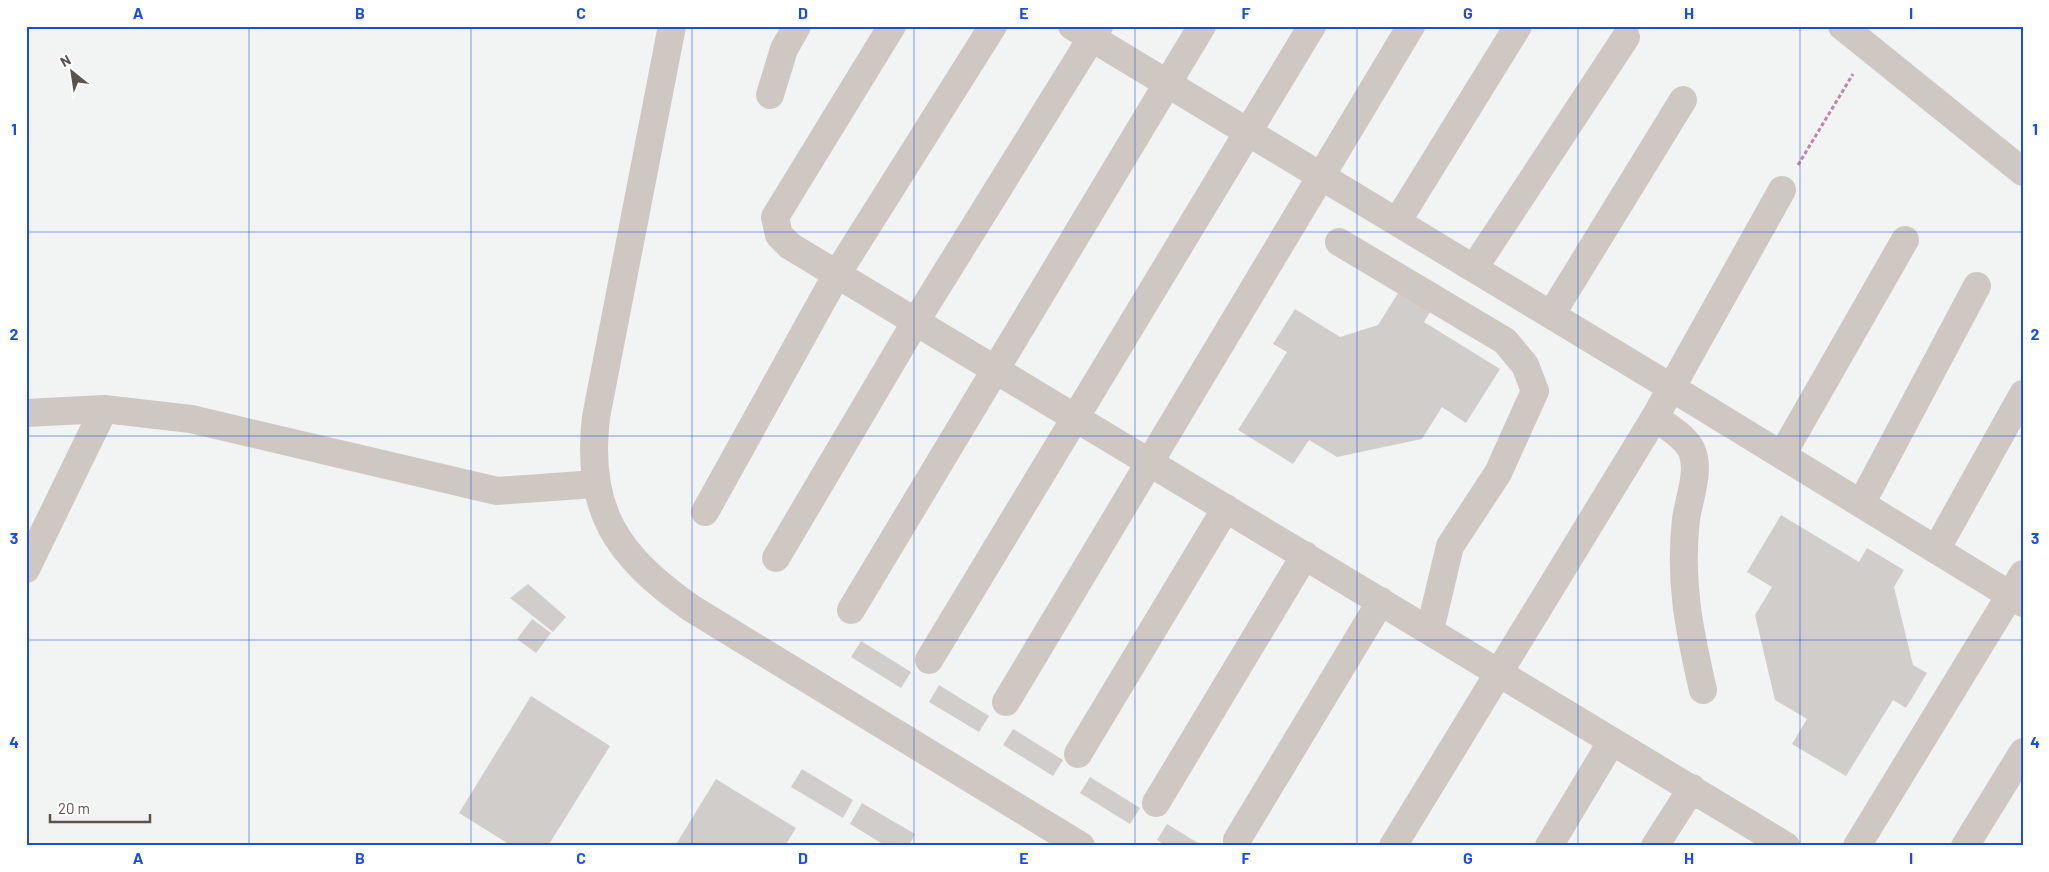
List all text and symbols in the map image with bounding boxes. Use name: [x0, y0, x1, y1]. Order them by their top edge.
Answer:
text: A: [133, 3, 144, 22]
text: B: [355, 3, 365, 22]
text: C: [576, 3, 586, 22]
text: D: [798, 3, 808, 22]
text: E: [1019, 3, 1029, 22]
text: F: [1242, 3, 1251, 22]
text: G: [1463, 3, 1473, 22]
text: H: [1684, 3, 1694, 22]
text: I: [1909, 3, 1913, 22]
north arrow: [48, 48, 98, 98]
text: N: [57, 51, 74, 70]
text: 1: [11, 119, 17, 138]
text: 1: [2032, 119, 2038, 138]
text: 2: [10, 324, 19, 343]
text: 2: [2031, 324, 2040, 343]
text: 3: [10, 528, 18, 547]
text: 3: [2031, 528, 2039, 547]
text: 4: [9, 732, 19, 751]
text: 4: [2030, 732, 2040, 751]
scale bar: [50, 792, 150, 824]
text: 20 m: [58, 799, 90, 817]
text: A: [133, 848, 144, 867]
text: B: [355, 848, 365, 867]
text: C: [576, 848, 586, 867]
text: D: [798, 848, 808, 867]
text: E: [1019, 848, 1029, 867]
text: F: [1242, 848, 1251, 867]
text: G: [1463, 848, 1473, 867]
text: H: [1684, 848, 1694, 867]
text: I: [1909, 848, 1913, 867]

